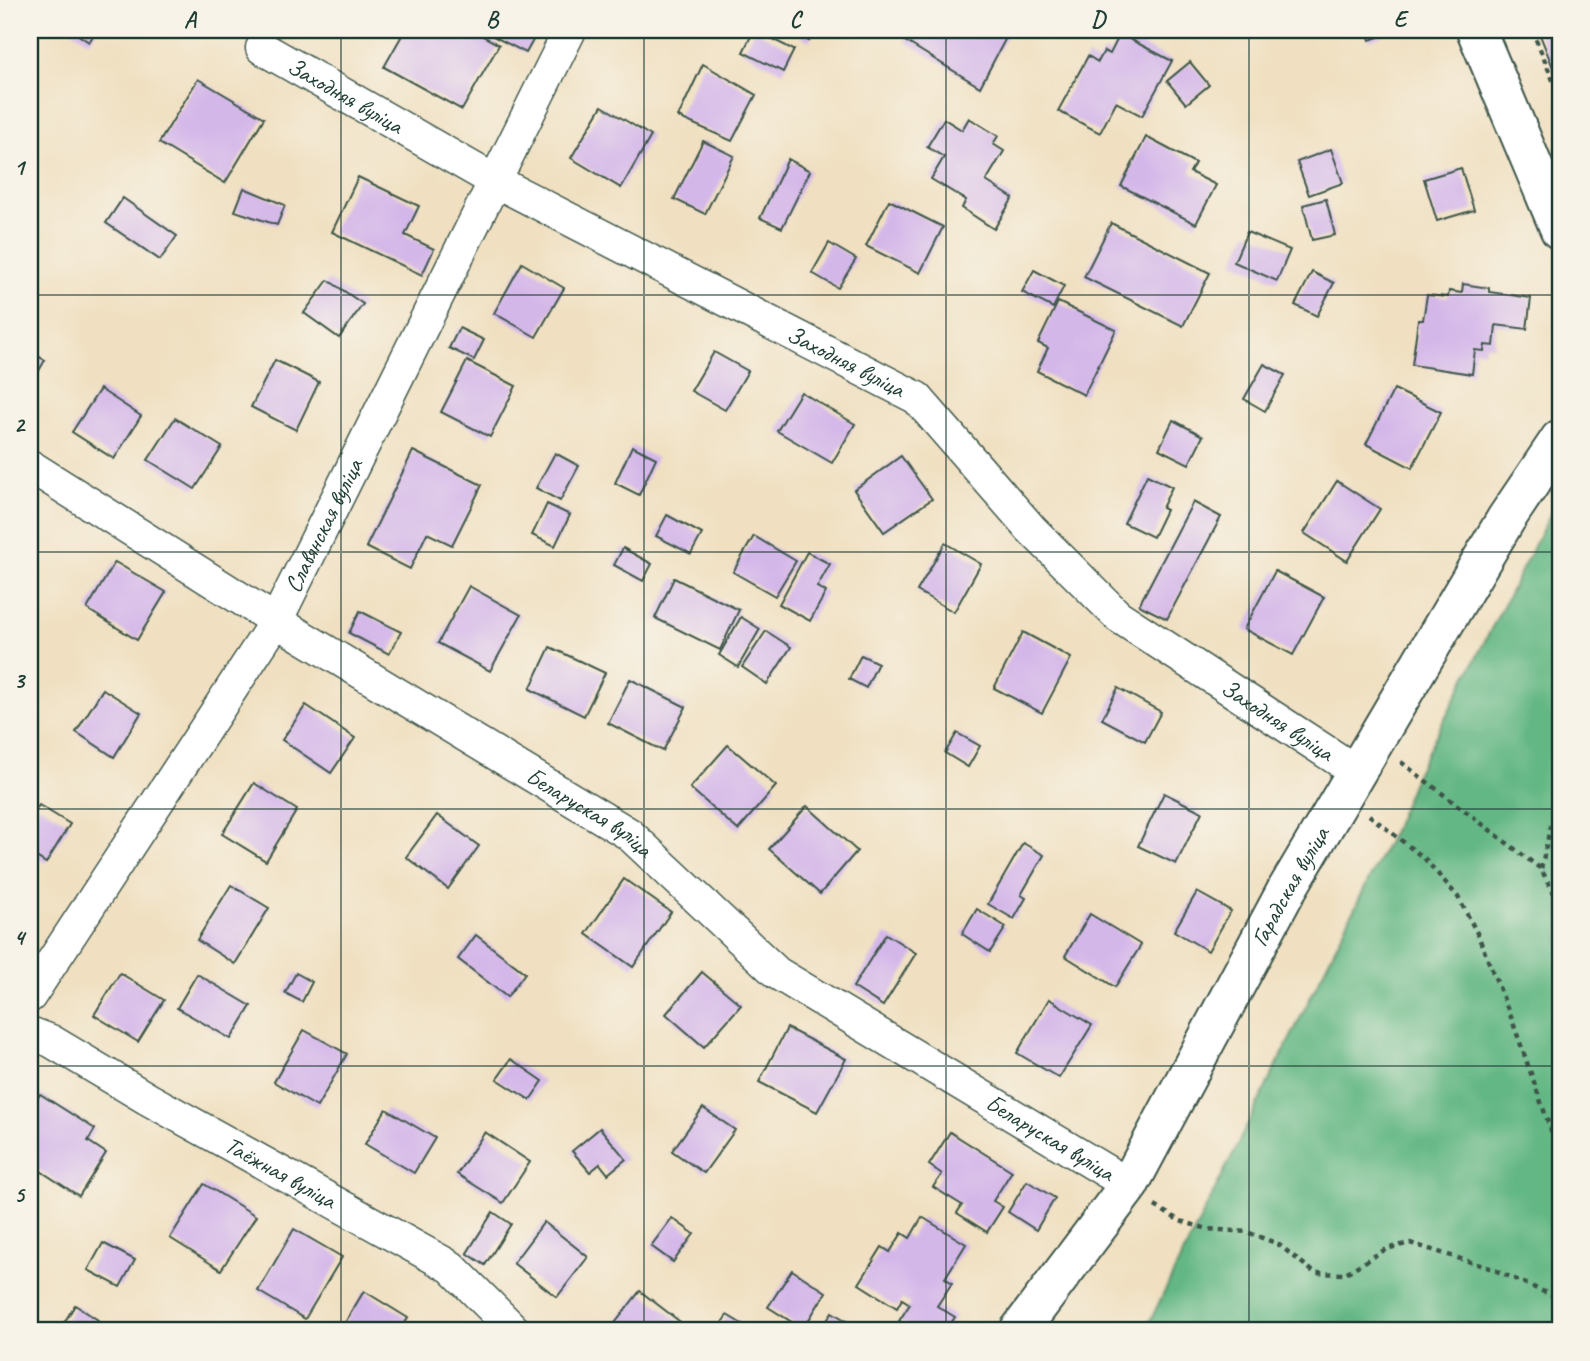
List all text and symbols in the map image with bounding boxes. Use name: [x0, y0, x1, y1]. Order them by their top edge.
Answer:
text: A: [184, 5, 198, 34]
text: B: [486, 5, 500, 34]
text: C: [790, 5, 804, 34]
text: D: [1091, 5, 1107, 34]
text: E: [1394, 5, 1410, 34]
street label: Заходняя вуліца: [282, 51, 410, 141]
text: 1: [14, 153, 27, 182]
street label: Заходняя вуліца: [782, 319, 911, 405]
text: 2: [14, 410, 27, 439]
street label: Славянская вуліца: [278, 452, 370, 597]
text: 3: [14, 666, 27, 695]
street label: Заходняя вуліца: [1216, 673, 1341, 769]
street label: Беларуская вуліца: [521, 761, 660, 865]
street label: Гарадская вуліца: [1244, 820, 1336, 951]
text: 4: [14, 923, 27, 952]
street label: Беларуская вуліца: [981, 1087, 1121, 1188]
street label: Таёжная вуліца: [220, 1130, 343, 1216]
text: 5: [14, 1180, 26, 1209]

